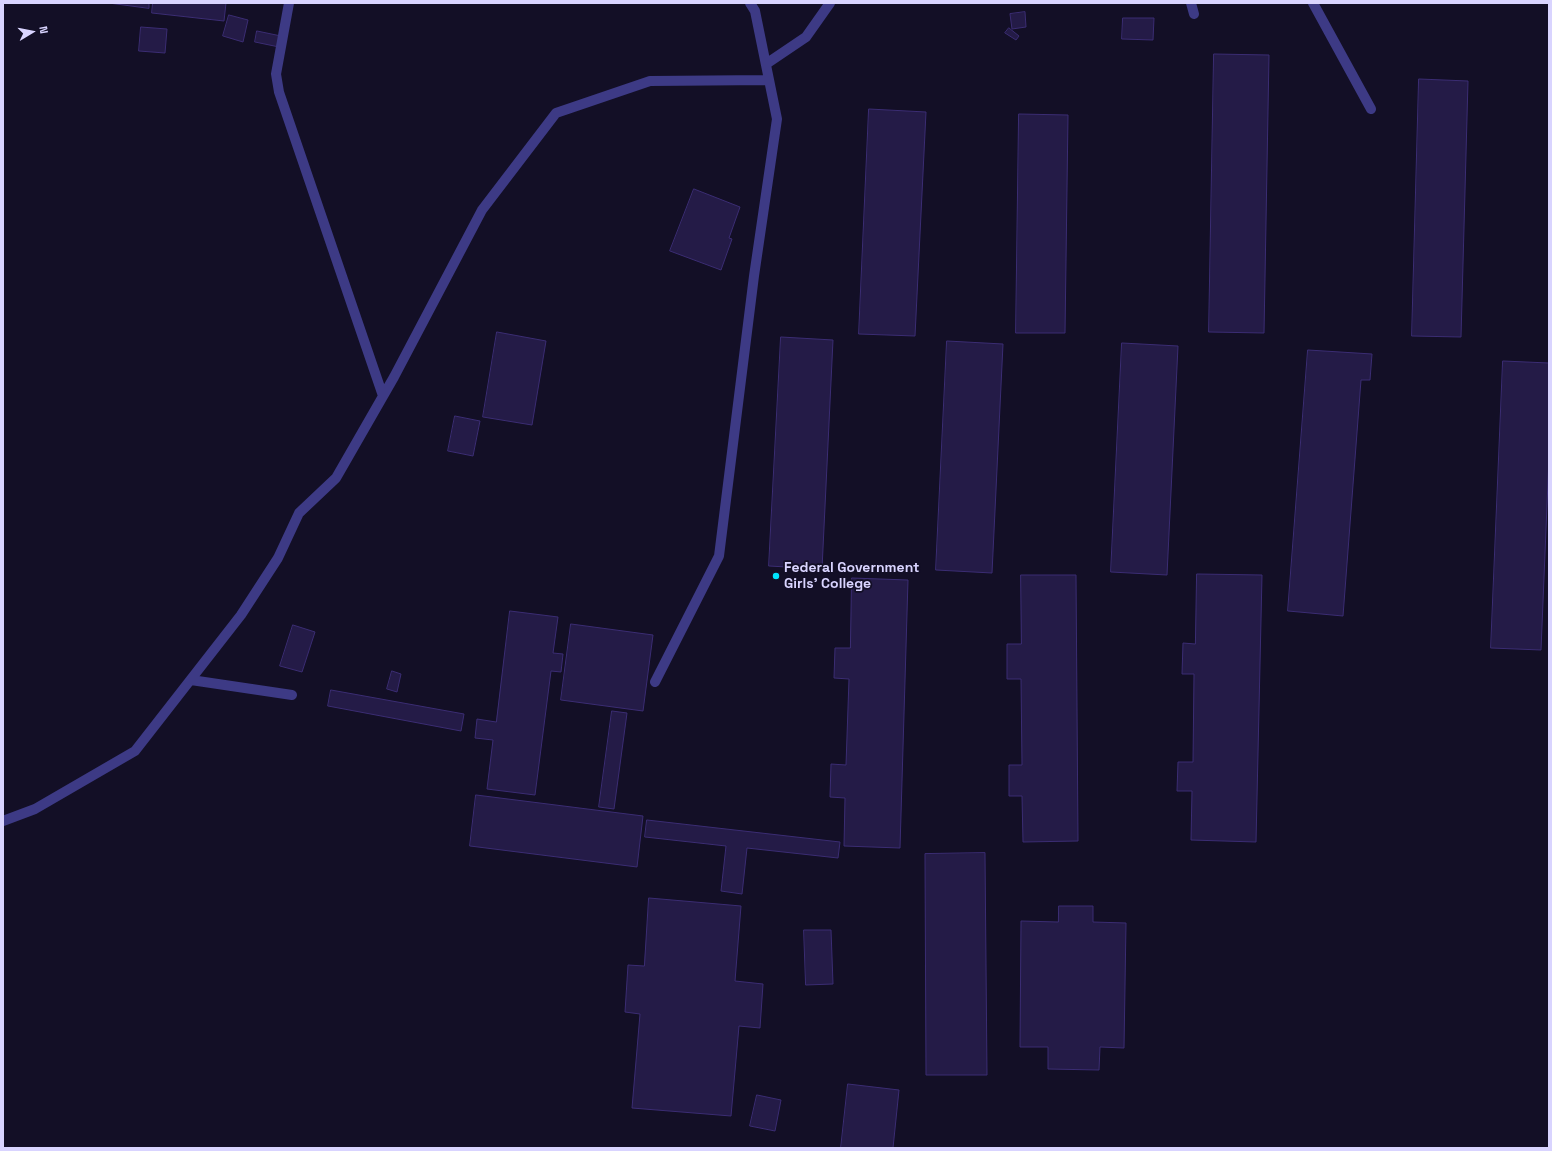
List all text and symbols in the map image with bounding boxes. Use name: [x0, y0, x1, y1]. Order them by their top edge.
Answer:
north arrow: [12, 12, 52, 52]
text: N: [36, 25, 51, 35]
place label: Federal Government Girls' College: [784, 560, 919, 592]
marker: Federal Government Girls' College: [771, 571, 781, 581]

